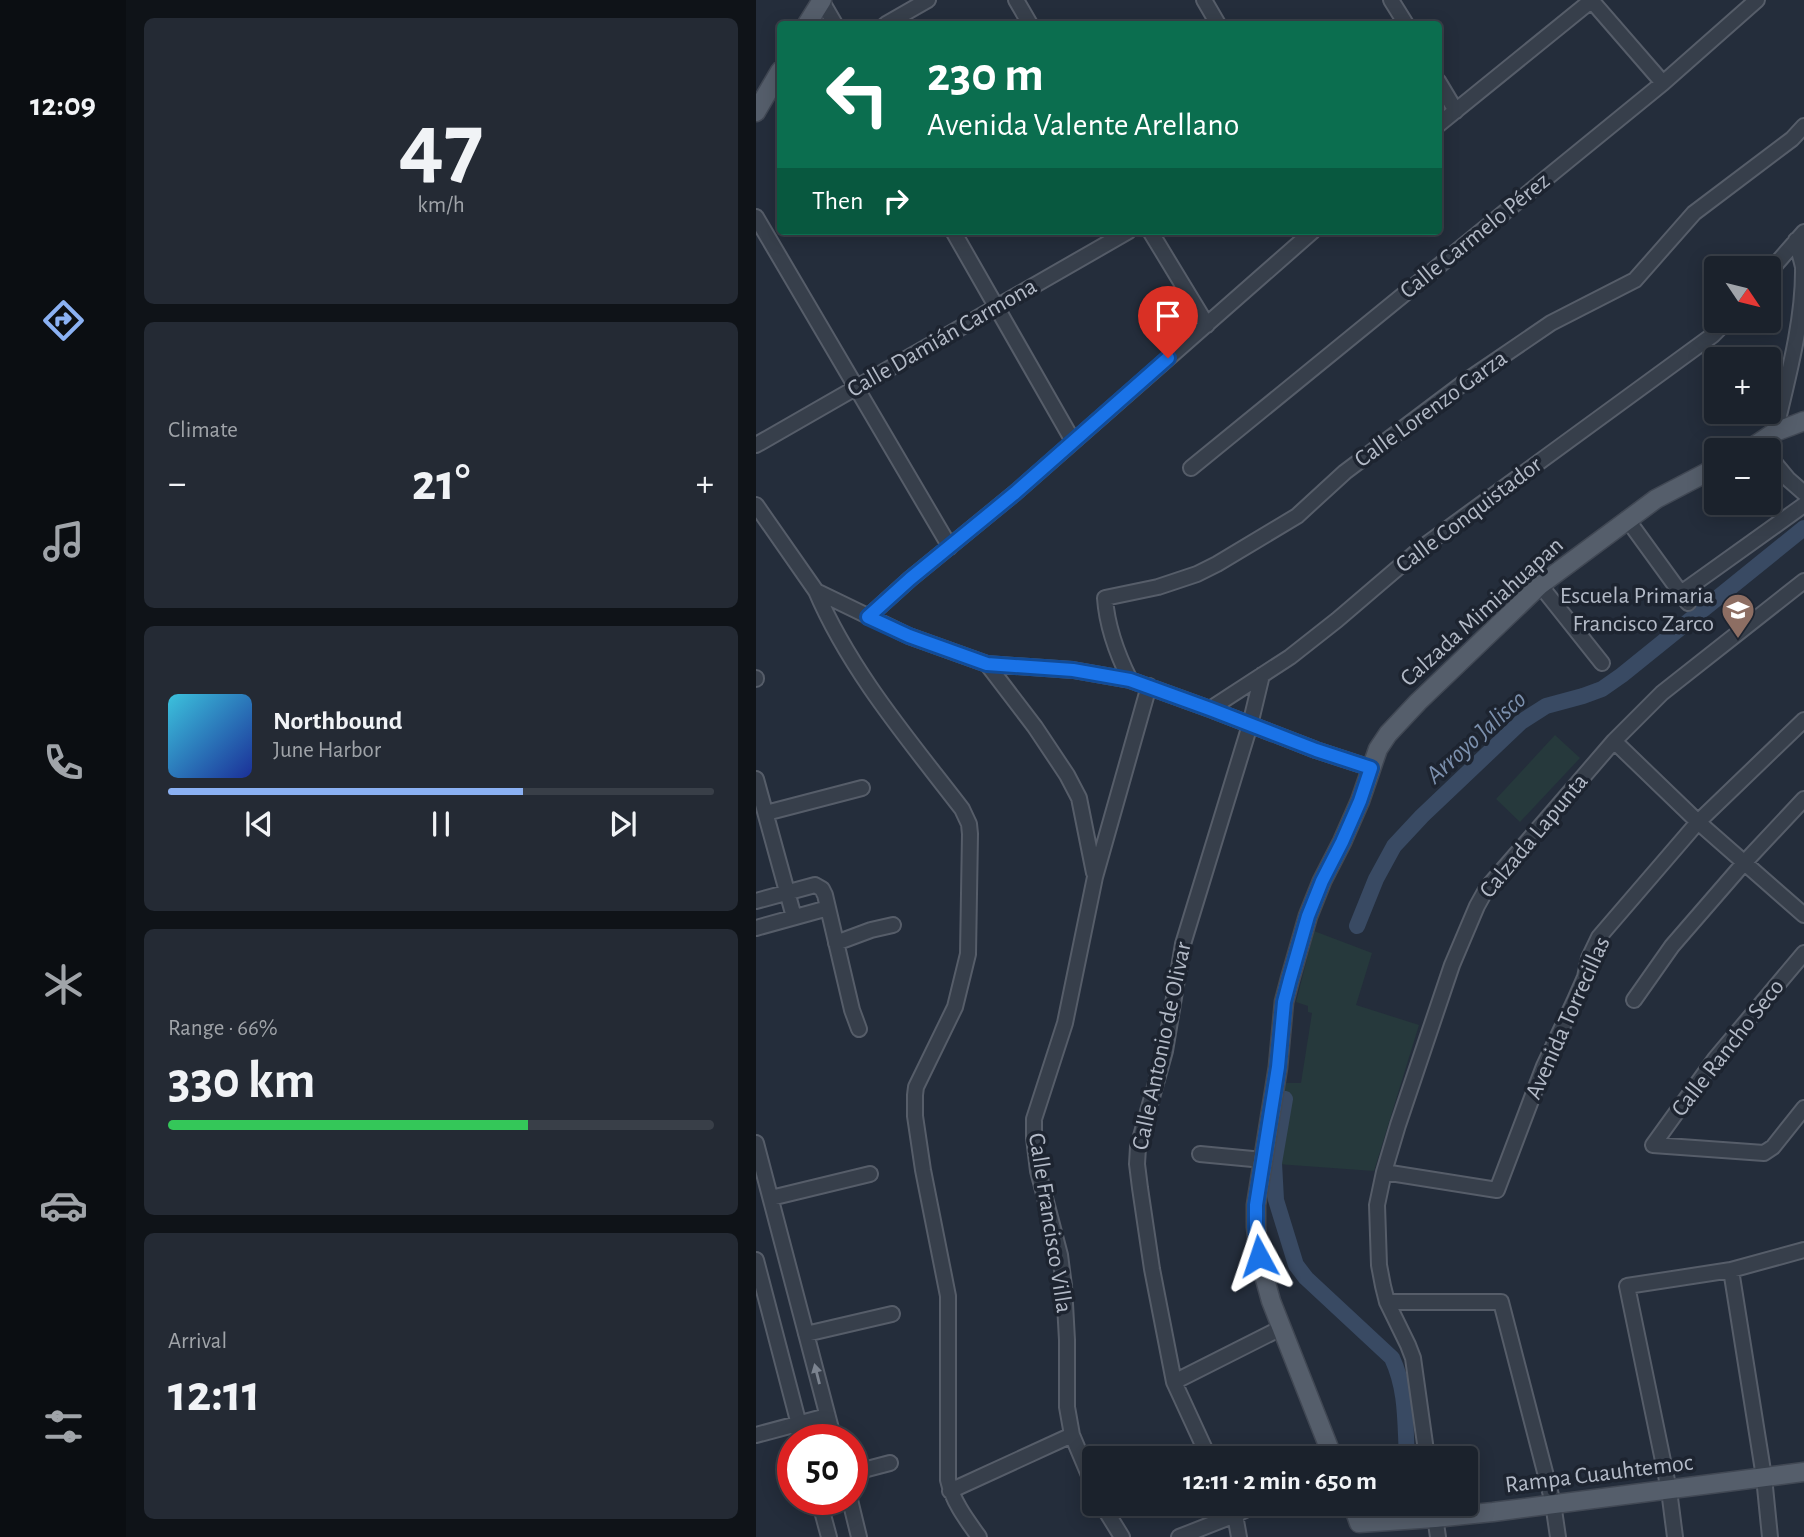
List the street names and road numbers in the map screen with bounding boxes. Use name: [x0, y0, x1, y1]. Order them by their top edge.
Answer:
street label: Calle Carmelo Pérez: [1396, 168, 1554, 303]
street label: Calle Damián Carmona: [843, 274, 1041, 402]
street label: Calle Lorenzo Garza: [1350, 346, 1512, 472]
street label: Calle Conquistador: [1391, 452, 1547, 578]
street label: Calzada Mimiahuapan: [1396, 533, 1568, 691]
street label: Calzada Lapunta: [1475, 769, 1593, 903]
street label: Avenida Torrecillas: [1521, 933, 1615, 1103]
street label: Calle Antonio de Olivar: [1128, 940, 1196, 1152]
street label: Calle Rancho Seco: [1667, 975, 1789, 1121]
street label: Calle Francisco Villa: [1024, 1131, 1076, 1315]
street label: Rampa Cuauhtemoc: [1504, 1451, 1694, 1497]

